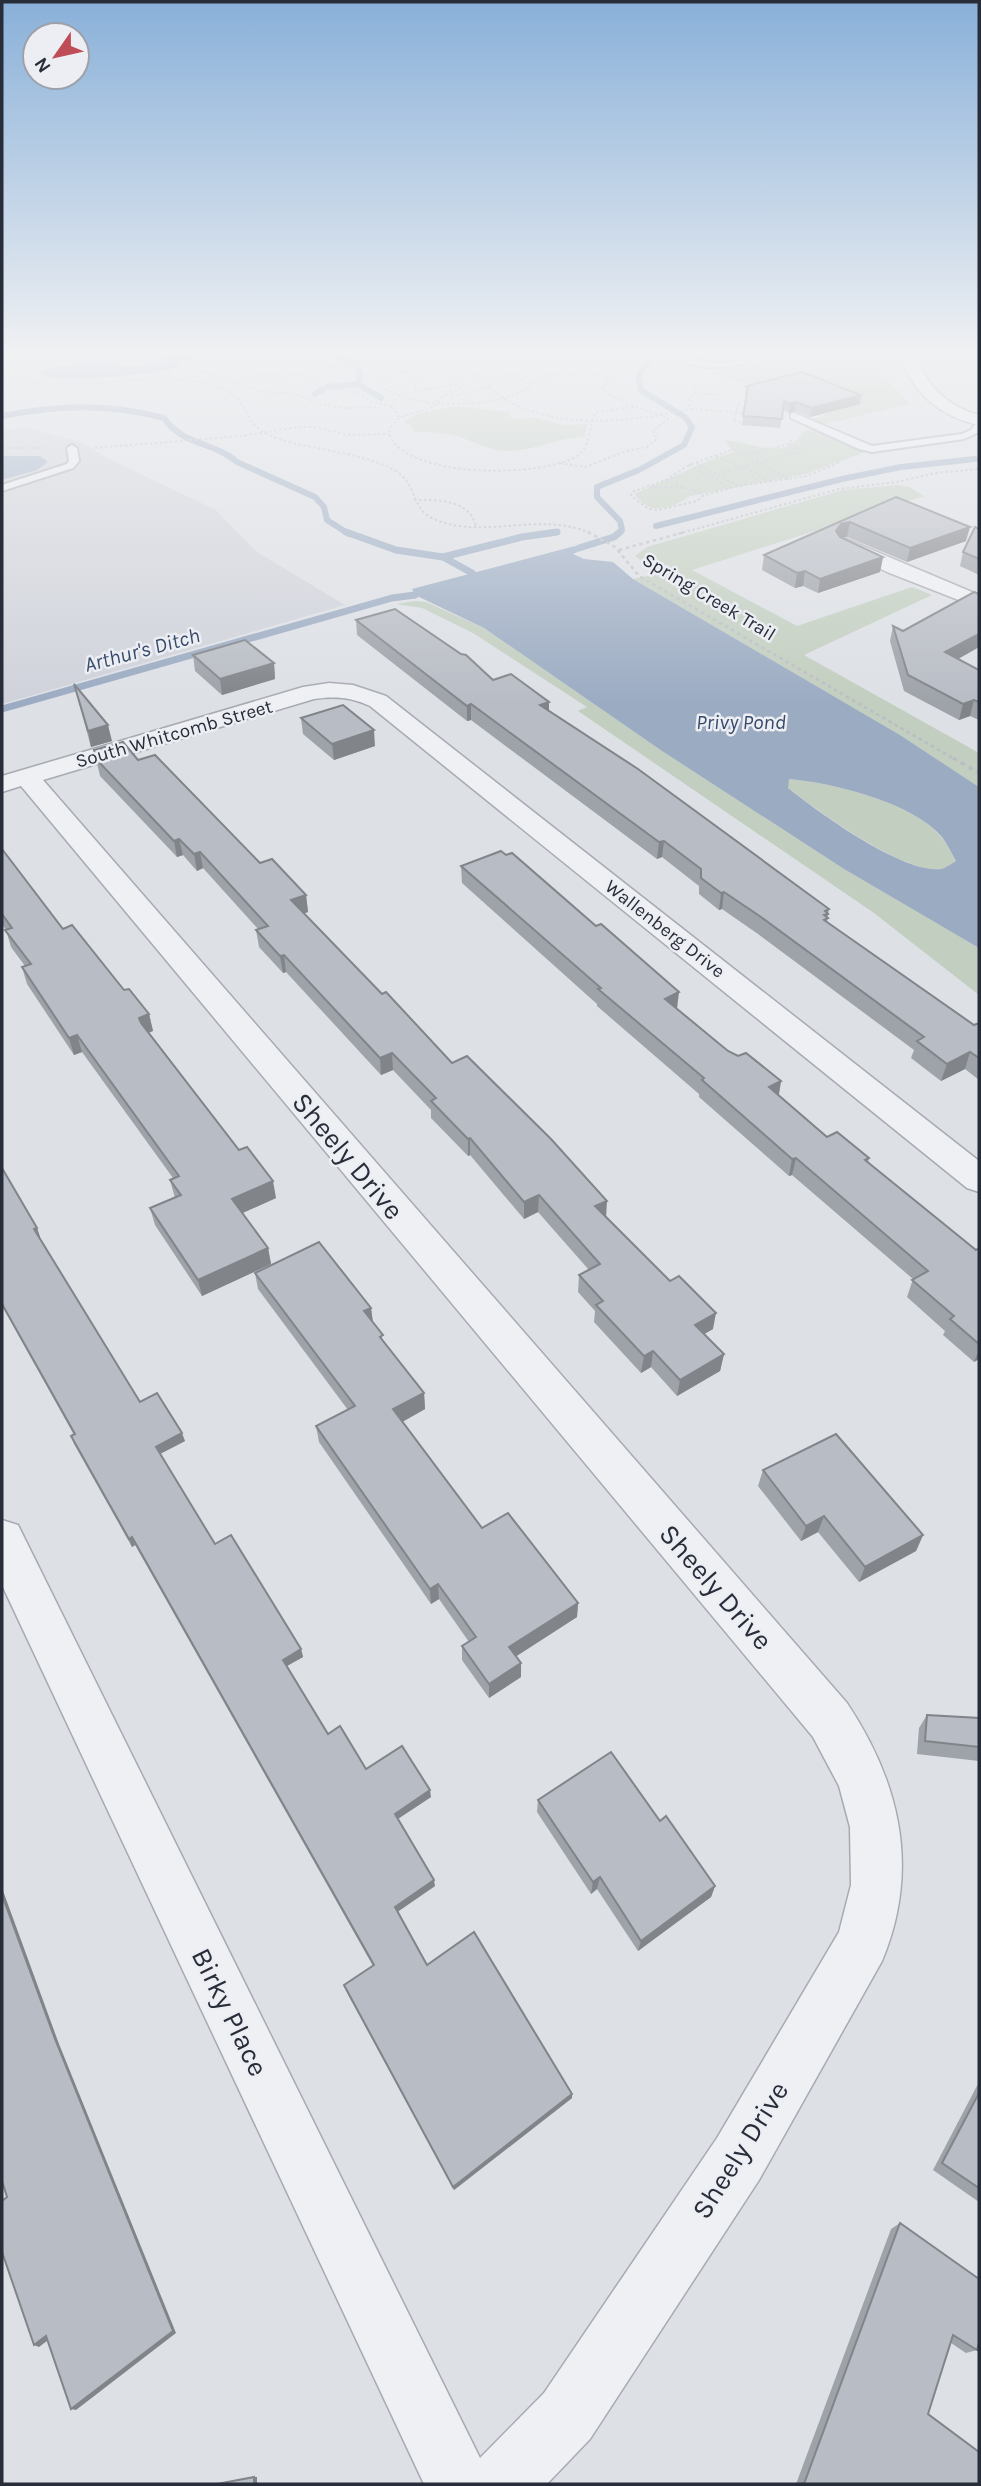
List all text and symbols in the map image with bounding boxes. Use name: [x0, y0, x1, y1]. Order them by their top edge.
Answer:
north arrow: [21, 21, 91, 91]
text: N: [30, 53, 56, 77]
street label: Spring Creek Trail: [638, 549, 780, 645]
water label: Arthur's Ditch: [82, 623, 202, 677]
street label: South Whitcomb Street: [73, 695, 275, 773]
water label: Privy Pond: [696, 710, 786, 734]
street label: Wallenberg Drive: [601, 875, 729, 983]
street label: Sheely Drive: [285, 1086, 411, 1226]
street label: Sheely Drive: [653, 1517, 779, 1657]
street label: Birky Place: [185, 1943, 275, 2081]
street label: Sheely Drive: [685, 2075, 795, 2225]

